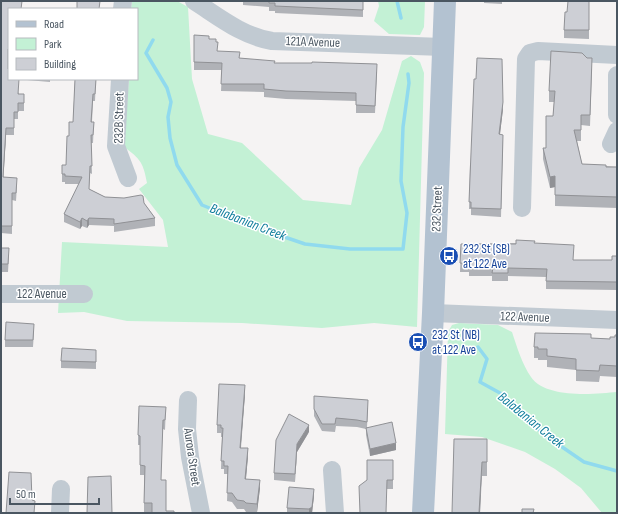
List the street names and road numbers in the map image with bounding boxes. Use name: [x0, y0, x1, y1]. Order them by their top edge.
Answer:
street label: 121A Avenue: [286, 33, 340, 51]
street label: 232B Street: [111, 92, 127, 144]
street label: 232 Street: [428, 186, 446, 232]
street label: 122 Avenue: [17, 286, 67, 302]
street label: 122 Avenue: [500, 308, 550, 326]
street label: Aurora Street: [180, 426, 204, 487]

